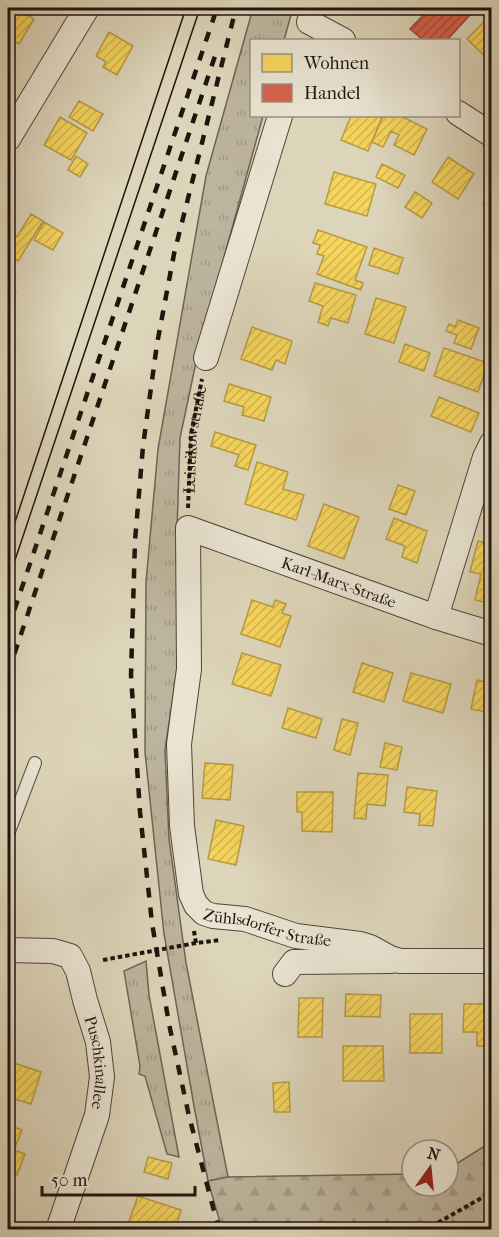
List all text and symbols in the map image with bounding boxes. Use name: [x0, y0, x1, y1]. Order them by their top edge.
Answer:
legend: [250, 39, 460, 117]
text: Wohnen: [303, 53, 370, 74]
text: Handel: [304, 83, 361, 104]
street label: Leistikowstraße: [180, 384, 211, 494]
street label: Karl-Marx-Straße: [279, 553, 399, 612]
street label: Zühlsdorfer Straße: [201, 904, 332, 950]
street label: Puschkinallee: [80, 1014, 111, 1111]
north arrow: [400, 1138, 460, 1198]
text: N: [425, 1143, 443, 1165]
scale bar: [42, 1159, 195, 1197]
text: 50 m: [51, 1170, 88, 1191]

